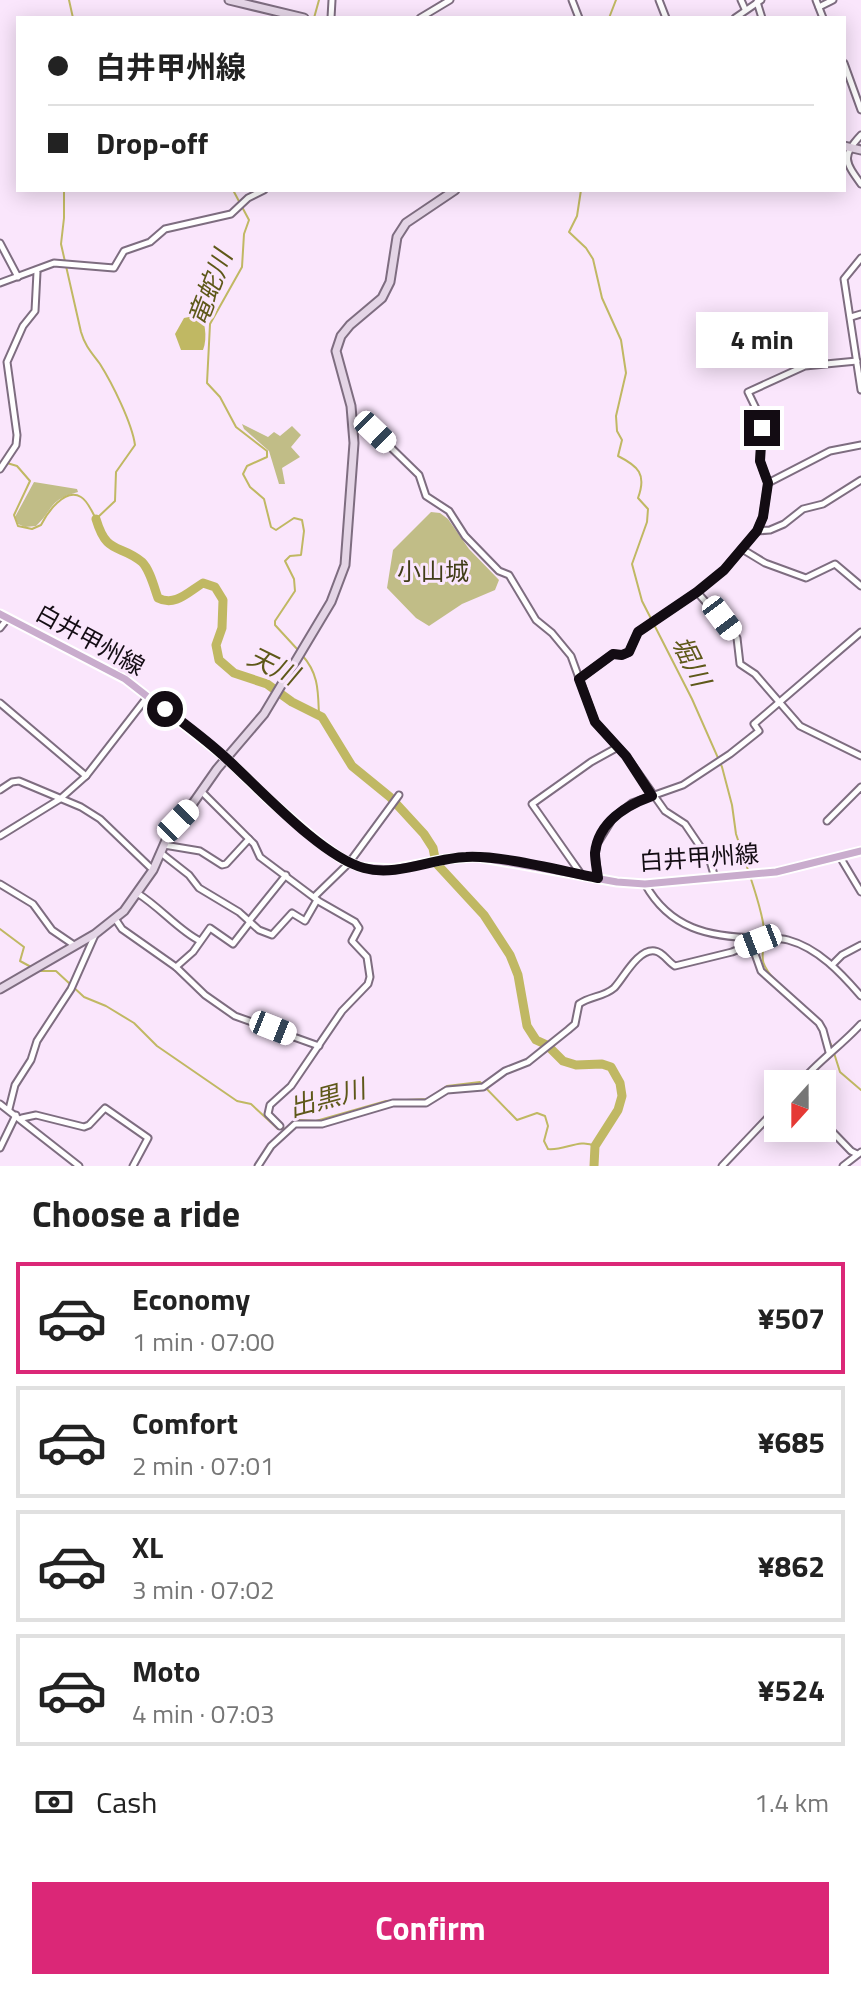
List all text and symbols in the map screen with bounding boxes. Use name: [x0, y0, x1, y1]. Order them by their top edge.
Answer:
text: 白井甲州線: [96, 44, 246, 90]
text: Drop-off: [96, 120, 208, 166]
water label: 竜蛇川: [177, 242, 243, 331]
callout: 4 min: [696, 312, 828, 368]
text: 4 min: [730, 320, 794, 359]
car: [349, 407, 401, 457]
route end: [744, 410, 780, 446]
park label: 小山城: [397, 553, 469, 589]
car: [698, 592, 746, 644]
street label: 白井甲州線: [29, 594, 152, 684]
water label: 堀川: [663, 629, 722, 695]
water label: 天川: [241, 637, 308, 696]
route start: [147, 691, 183, 727]
car: [153, 795, 203, 847]
street label: 白井甲州線: [638, 835, 760, 879]
car: [731, 921, 785, 961]
car: [246, 1008, 300, 1048]
water label: 出黒川: [284, 1068, 372, 1126]
north arrow: [764, 1070, 836, 1142]
map controls: [764, 1070, 836, 1142]
text: Choose a ride: [32, 1186, 240, 1241]
text: Economy: [132, 1276, 250, 1322]
icon: car: [36, 1282, 108, 1354]
text: ¥507: [758, 1295, 825, 1341]
text: 1 min · 07:00: [132, 1322, 275, 1361]
text: Comfort: [132, 1400, 238, 1446]
icon: car: [36, 1406, 108, 1478]
text: ¥685: [758, 1419, 825, 1465]
text: 2 min · 07:01: [132, 1446, 275, 1485]
text: XL: [132, 1524, 163, 1570]
icon: car: [36, 1530, 108, 1602]
text: ¥862: [758, 1543, 825, 1589]
text: 3 min · 07:02: [132, 1570, 275, 1609]
text: Moto: [132, 1648, 200, 1694]
icon: car: [36, 1654, 108, 1726]
text: ¥524: [758, 1667, 825, 1713]
text: 4 min · 07:03: [132, 1694, 275, 1733]
text: Cash: [96, 1779, 157, 1825]
icon: cash: [32, 1780, 76, 1824]
text: 1.4 km: [754, 1783, 829, 1822]
button: Confirm: [32, 1882, 829, 1974]

